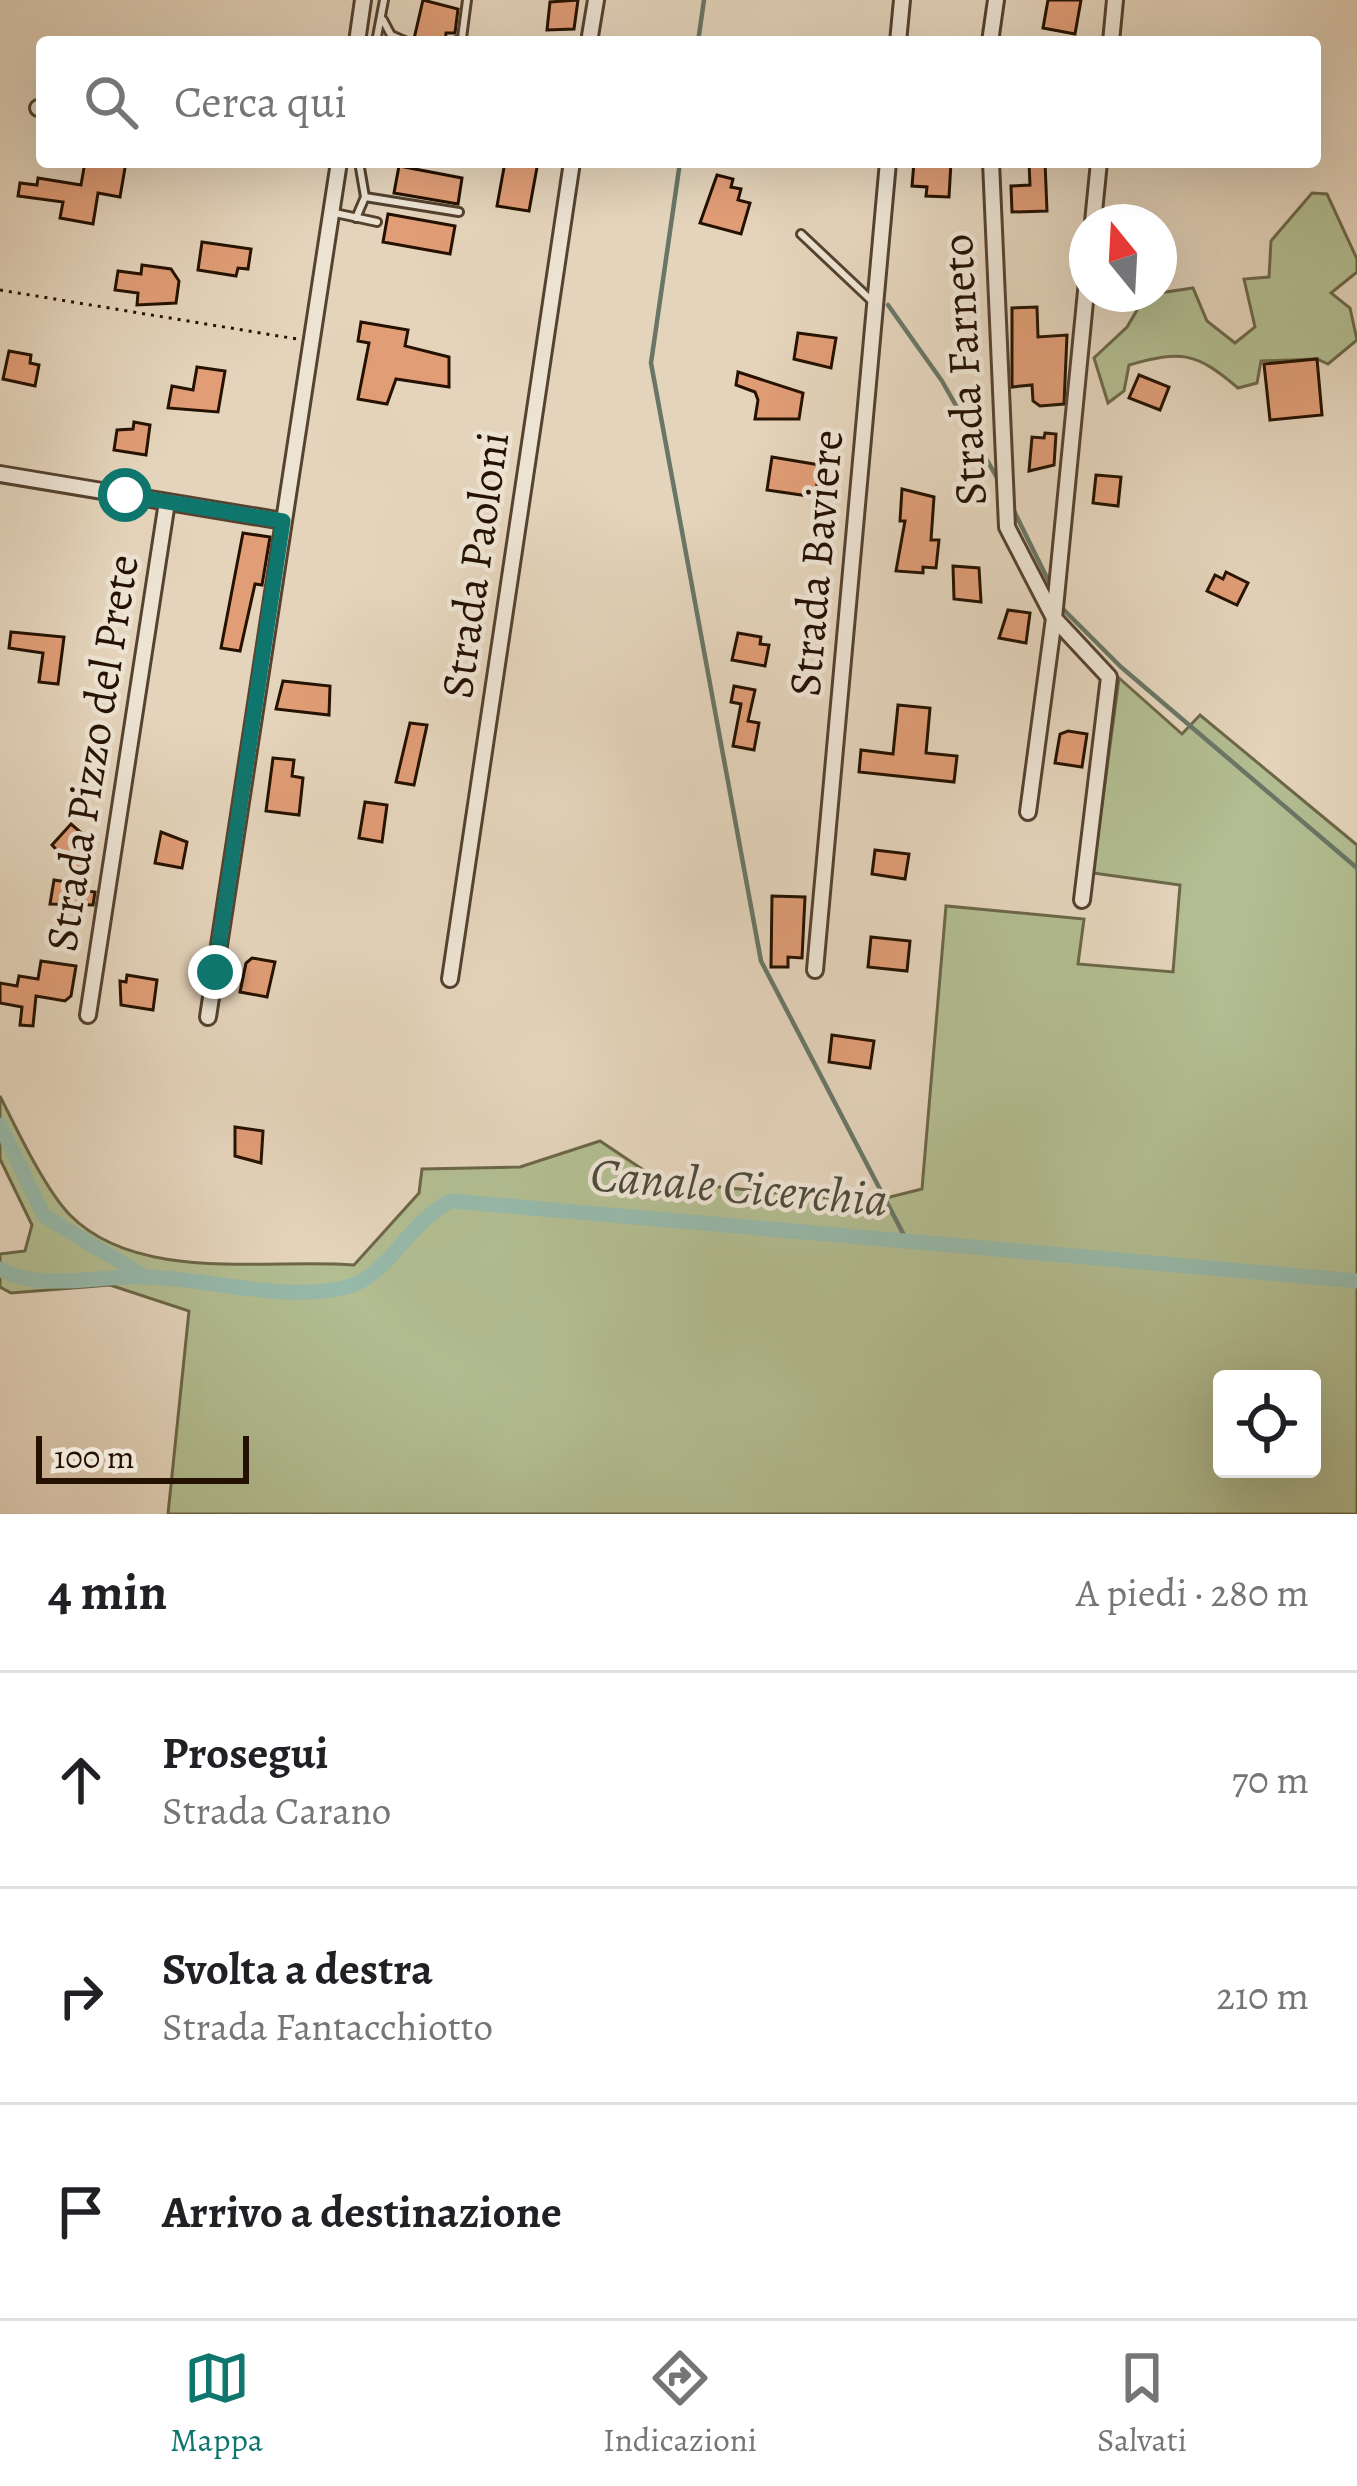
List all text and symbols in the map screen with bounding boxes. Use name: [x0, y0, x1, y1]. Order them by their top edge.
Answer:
search box: [36, 36, 1321, 168]
icon: search: [78, 69, 144, 135]
text: Cerca qui: [174, 71, 347, 133]
north arrow: [1069, 204, 1177, 312]
street label: Strada Farneto: [926, 233, 1002, 507]
street label: Strada Baviere: [773, 427, 859, 699]
street label: Strada Paoloni: [426, 428, 524, 702]
route start: [98, 468, 152, 522]
street label: Strada Pizzo del Prete: [30, 550, 154, 956]
route end: [188, 945, 242, 999]
water label: Canale Cicerchia: [588, 1141, 890, 1233]
map controls: [1213, 1370, 1321, 1478]
button: locate: [1213, 1370, 1321, 1478]
scale bar: [36, 1430, 249, 1483]
text: 100 m: [54, 1434, 134, 1479]
text: 4 min: [48, 1557, 167, 1627]
text: A piedi · 280 m: [1076, 1566, 1309, 1619]
text: Prosegui: [162, 1722, 329, 1784]
icon: ahead: [48, 1747, 114, 1813]
text: 70 m: [1232, 1753, 1309, 1806]
text: Strada Carano: [162, 1784, 391, 1837]
text: Svolta a destra: [162, 1938, 433, 2000]
icon: right: [48, 1963, 114, 2029]
text: 210 m: [1216, 1969, 1309, 2022]
text: Strada Fantacchiotto: [162, 2000, 493, 2053]
icon: arrive: [48, 2179, 114, 2245]
text: Arrivo a destinazione: [162, 2181, 562, 2243]
tab: Mappa: [170, 2345, 263, 2462]
tab: Indicazioni: [603, 2345, 757, 2462]
tab: Salvati: [1097, 2345, 1187, 2462]

